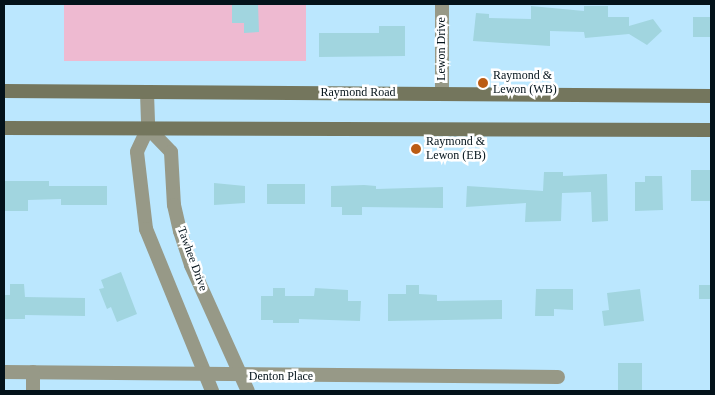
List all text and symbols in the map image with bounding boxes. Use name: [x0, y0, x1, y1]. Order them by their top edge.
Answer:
street label: Lewon Drive: [435, 17, 449, 81]
place label: Raymond & Lewon (WB): [493, 69, 557, 97]
marker: Raymond & Lewon (WB): [477, 77, 489, 89]
street label: Raymond Road: [321, 86, 395, 100]
place label: Raymond & Lewon (EB): [426, 135, 486, 163]
marker: Raymond & Lewon (EB): [410, 143, 422, 155]
street label: Tawhee Drive: [174, 225, 210, 293]
street label: Denton Place: [249, 370, 313, 384]

